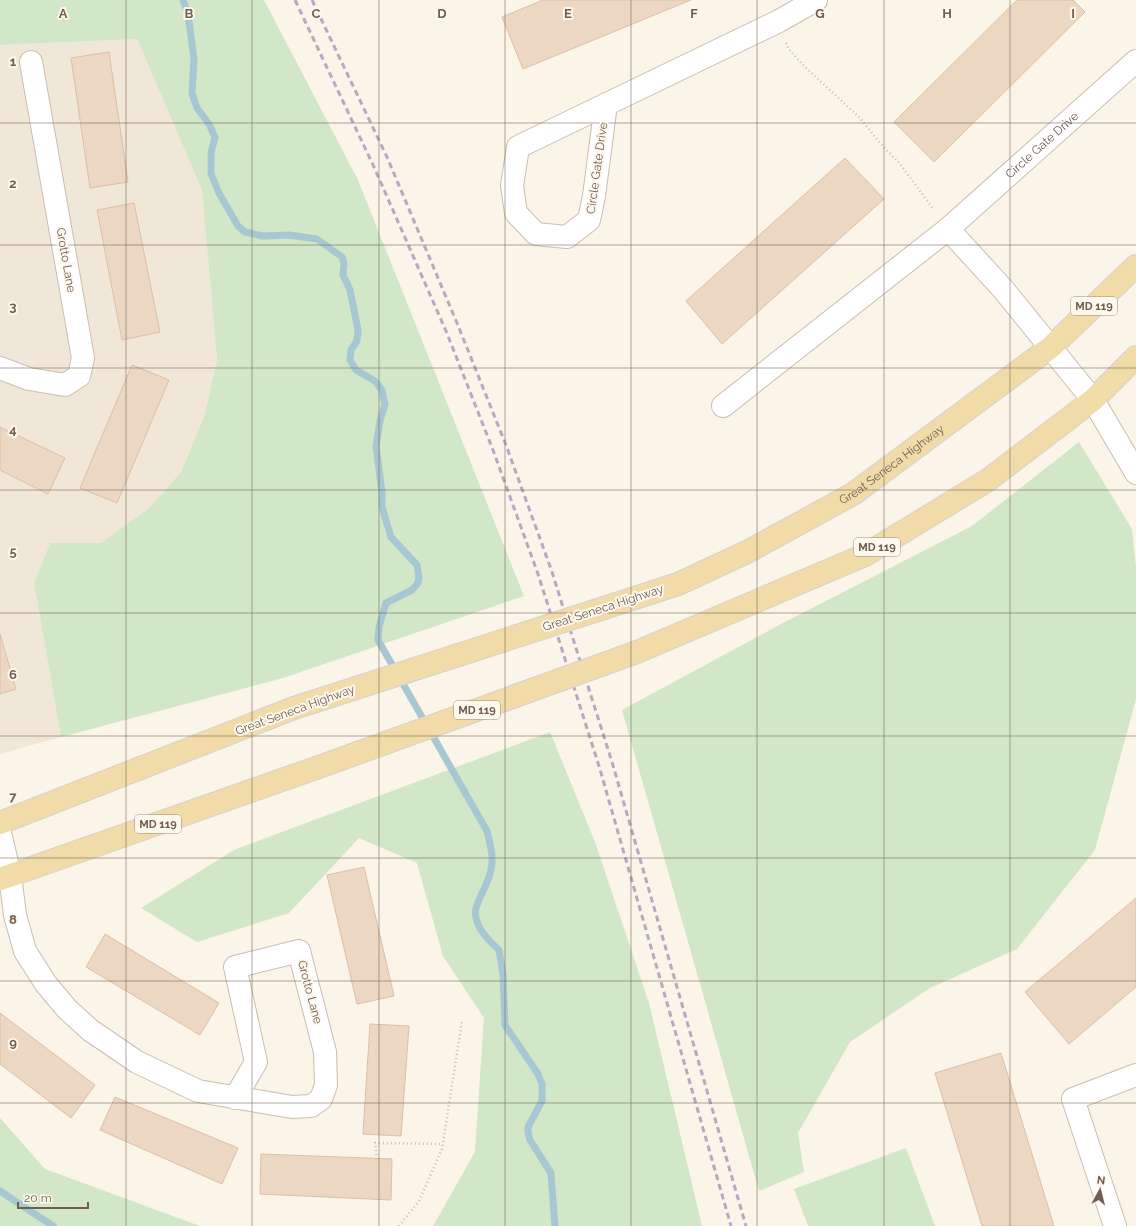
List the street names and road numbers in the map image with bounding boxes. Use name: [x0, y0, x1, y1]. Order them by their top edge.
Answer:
street label: Circle Gate Drive: [1003, 109, 1081, 181]
street label: Circle Gate Drive: [584, 121, 610, 215]
street label: Grotto Lane: [53, 227, 79, 293]
road number: MD 119: [1071, 297, 1117, 315]
street label: Great Seneca Highway: [837, 422, 947, 507]
road number: MD 119: [854, 538, 900, 556]
street label: Great Seneca Highway: [541, 582, 666, 634]
street label: Great Seneca Highway: [233, 682, 357, 738]
road number: MD 119: [454, 701, 500, 719]
road number: MD 119: [135, 815, 181, 833]
street label: Grotto Lane: [295, 959, 325, 1025]

